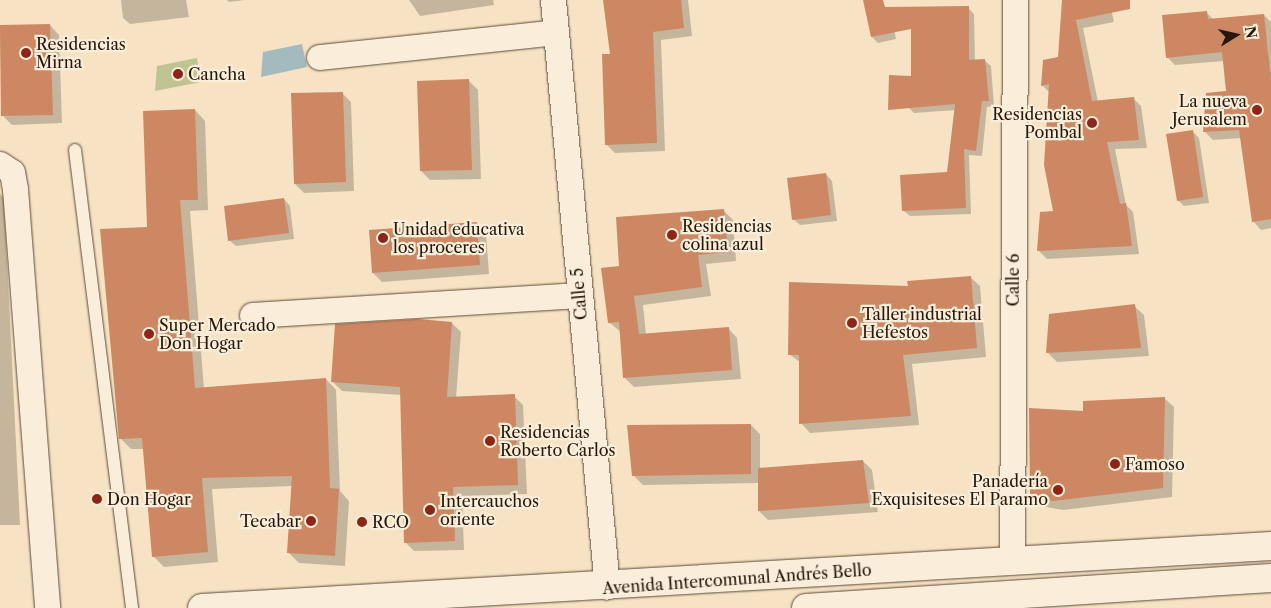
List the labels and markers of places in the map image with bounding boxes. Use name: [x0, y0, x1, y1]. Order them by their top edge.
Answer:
place label: Residencias Mirna: [36, 34, 126, 72]
marker: Residencias Mirna: [20, 47, 32, 59]
place label: Cancha: [188, 64, 246, 84]
marker: Cancha: [172, 68, 184, 80]
place label: La nueva Jerusalem: [1172, 91, 1247, 129]
place label: Residencias Pombal: [992, 104, 1082, 142]
marker: La nueva Jerusalem: [1251, 104, 1263, 116]
marker: Residencias Pombal: [1086, 117, 1098, 129]
place label: Residencias colina azul: [682, 216, 772, 254]
place label: Unidad educativa los proceres: [393, 219, 524, 257]
marker: Residencias colina azul: [666, 229, 678, 241]
marker: Unidad educativa los proceres: [377, 232, 389, 244]
place label: Taller industrial Hefestos: [862, 304, 982, 342]
place label: Super Mercado Don Hogar: [159, 315, 276, 353]
marker: Taller industrial Hefestos: [846, 317, 858, 329]
marker: Super Mercado Don Hogar: [143, 328, 155, 340]
place label: Residencias Roberto Carlos: [500, 422, 616, 460]
marker: Residencias Roberto Carlos: [484, 435, 496, 447]
place label: Famoso: [1125, 454, 1185, 474]
marker: Famoso: [1109, 458, 1121, 470]
place label: Panadería Exquisiteses El Paramo: [871, 471, 1048, 509]
marker: Panadería Exquisiteses El Paramo: [1052, 484, 1064, 496]
place label: Don Hogar: [107, 489, 191, 509]
place label: Intercauchos oriente: [440, 491, 539, 529]
marker: Don Hogar: [91, 493, 103, 505]
marker: Intercauchos oriente: [424, 504, 436, 516]
place label: Tecabar: [240, 511, 301, 531]
place label: RCO: [372, 512, 409, 532]
marker: Tecabar: [305, 515, 317, 527]
marker: RCO: [356, 516, 368, 528]

